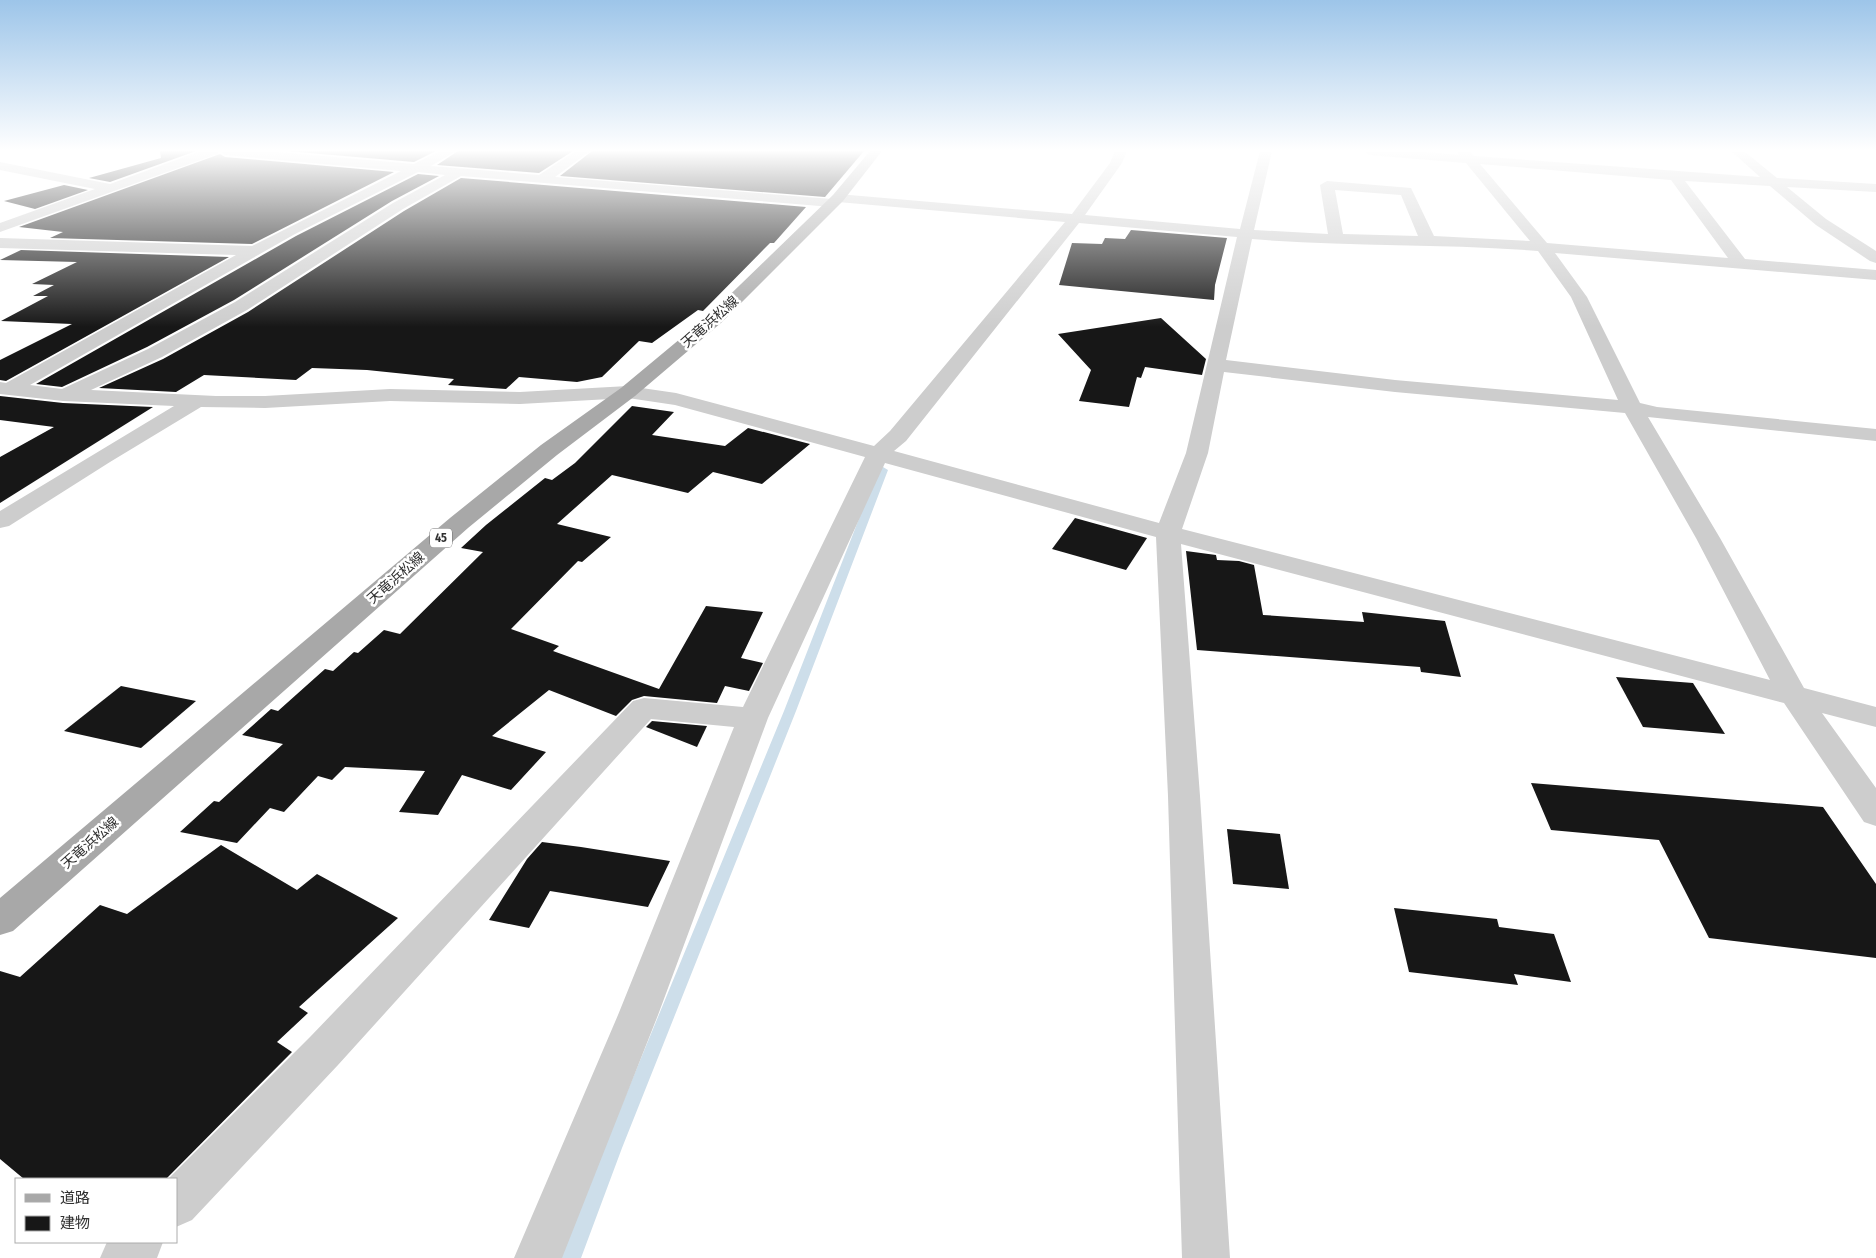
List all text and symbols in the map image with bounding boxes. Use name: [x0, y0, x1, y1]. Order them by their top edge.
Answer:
street label: 天竜浜松線: [678, 293, 742, 351]
road number: 45: [430, 528, 452, 548]
street label: 天竜浜松線: [364, 549, 428, 607]
street label: 天竜浜松線: [58, 814, 122, 872]
legend: [15, 1178, 178, 1243]
text: 道路: [60, 1189, 90, 1207]
text: 建物: [60, 1214, 90, 1232]

